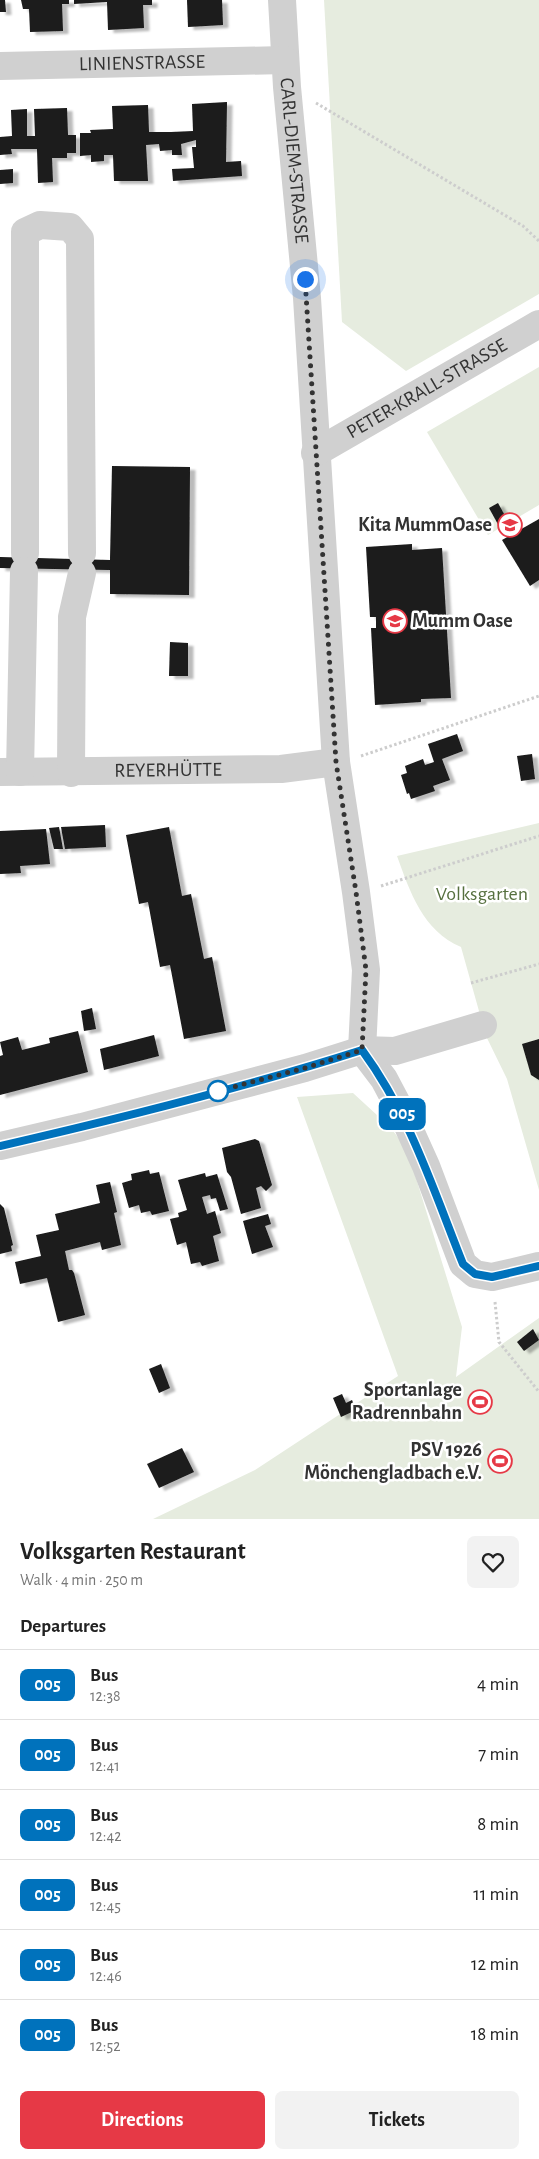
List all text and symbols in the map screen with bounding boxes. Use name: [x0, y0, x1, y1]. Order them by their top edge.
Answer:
street label: LINIENSTRASSE: [79, 52, 206, 74]
street label: CARL-DIEM-STRASSE: [276, 77, 312, 245]
your location: [293, 267, 318, 292]
street label: PETER-KRALL-STRASSE: [343, 335, 511, 443]
school or university icon: Kita MummOase: [497, 512, 523, 538]
place label: Kita MummOase: [358, 515, 492, 535]
school or university icon: Mumm Oase: [382, 608, 408, 634]
place label: Mumm Oase: [412, 611, 513, 631]
street label: REYERHÜTTE: [114, 760, 222, 781]
park label: Volksgarten: [436, 884, 528, 904]
unlabelled marker: [207, 1080, 229, 1102]
line badge: 005: [373, 1098, 431, 1130]
text: 005: [389, 1105, 415, 1123]
place label: Sportanlage Radrennbahn: [352, 1380, 462, 1423]
sports icon: Sportanlage Radrennbahn: [467, 1389, 493, 1415]
place label: PSV 1926 Mönchengladbach e.V.: [304, 1440, 482, 1483]
sports icon: PSV 1926 Mönchengladbach e.V.: [487, 1448, 513, 1474]
button: heart: [467, 1536, 519, 1588]
text: Volksgarten Restaurant: [20, 1540, 246, 1564]
text: Walk · 4 min · 250 m: [20, 1572, 143, 1588]
text: Departures: [20, 1617, 106, 1636]
text: Bus: [90, 1666, 118, 1685]
text: 4 min: [477, 1675, 519, 1694]
text: 005: [34, 1676, 61, 1694]
text: 12:38: [90, 1688, 121, 1704]
text: Bus: [90, 1736, 118, 1755]
text: 7 min: [478, 1745, 519, 1764]
text: 005: [34, 1746, 61, 1764]
text: 12:41: [90, 1758, 120, 1774]
text: Bus: [90, 1806, 118, 1825]
text: 8 min: [477, 1815, 519, 1834]
text: 005: [34, 1816, 61, 1834]
text: 12:42: [90, 1828, 121, 1844]
text: Bus: [90, 1876, 118, 1895]
text: 11 min: [473, 1885, 519, 1904]
text: 005: [34, 1886, 61, 1904]
text: 12:45: [90, 1898, 121, 1914]
text: Bus: [90, 1946, 118, 1965]
text: 12 min: [471, 1955, 519, 1974]
text: 005: [34, 1956, 61, 1974]
text: 12:46: [90, 1968, 122, 1984]
text: Bus: [90, 2016, 118, 2035]
text: 18 min: [471, 2025, 519, 2044]
text: 005: [34, 2026, 61, 2044]
text: 12:52: [90, 2038, 120, 2054]
button: Directions: [20, 2091, 265, 2149]
button: Tickets: [275, 2091, 519, 2149]

